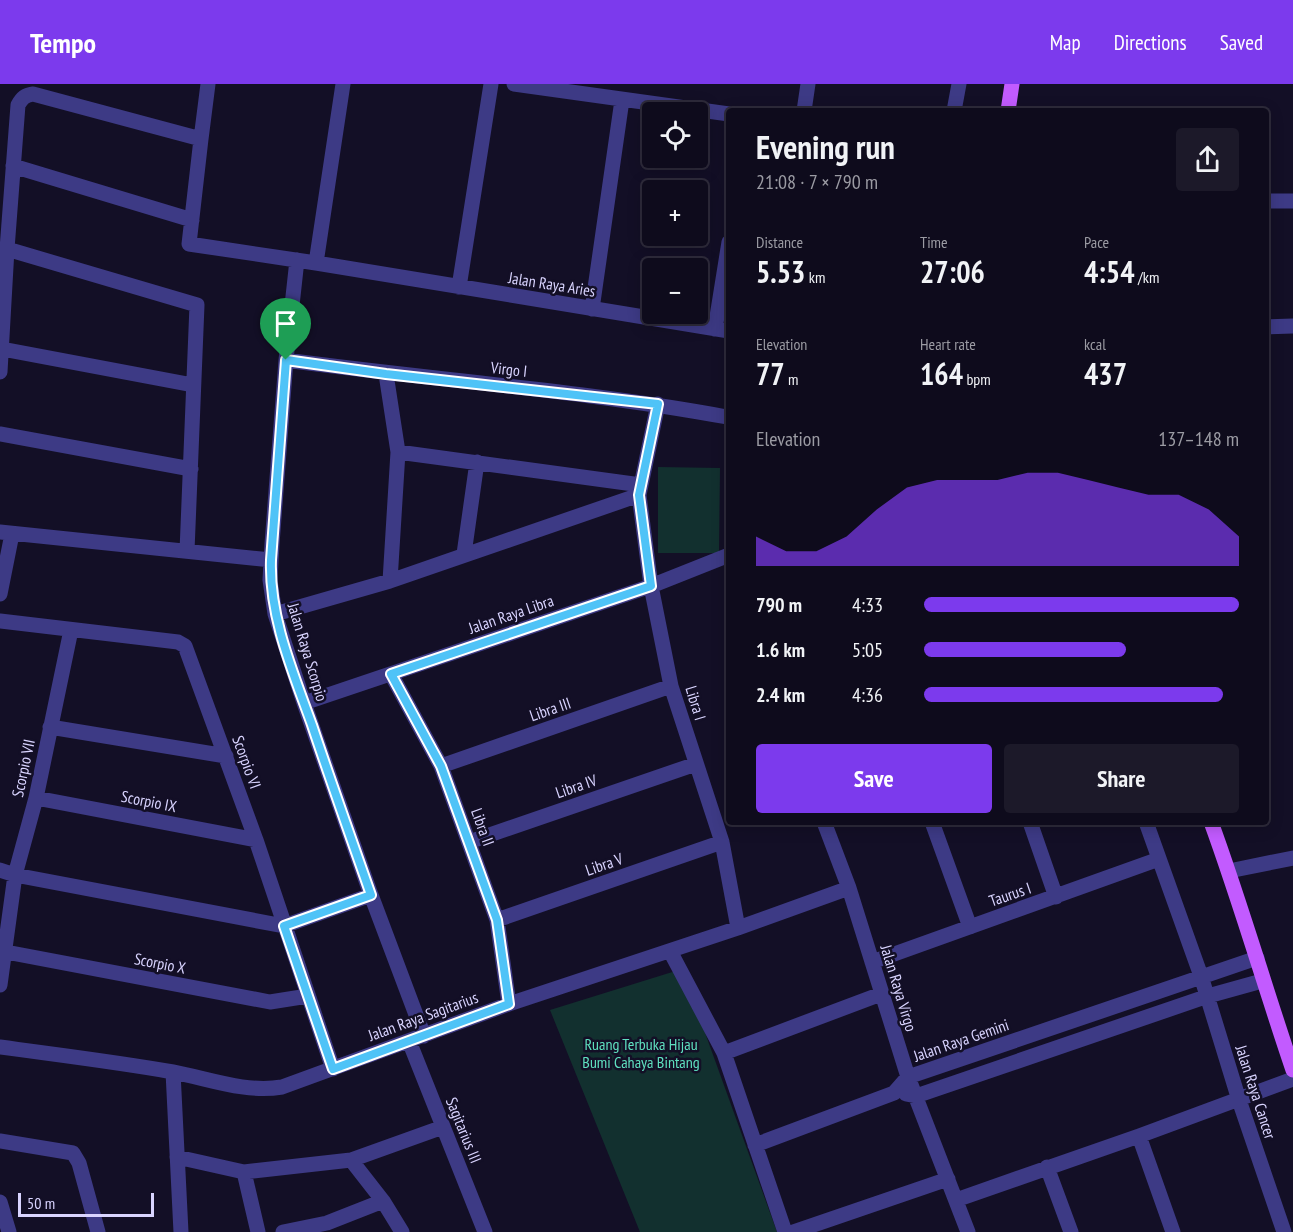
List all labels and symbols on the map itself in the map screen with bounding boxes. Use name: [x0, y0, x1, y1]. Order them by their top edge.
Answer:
street label: Jalan Raya Aries: [506, 267, 597, 301]
pin: [260, 298, 311, 360]
street label: Virgo I: [489, 357, 528, 381]
street label: Jalan Raya Libra: [465, 590, 556, 638]
street label: Jalan Raya Scorpio: [283, 600, 332, 704]
street label: Libra I: [681, 683, 711, 723]
street label: Libra III: [527, 693, 573, 725]
street label: Scorpio VI: [228, 733, 266, 791]
street label: Scorpio VII: [7, 737, 39, 799]
street label: Libra IV: [553, 769, 600, 802]
street label: Scorpio IX: [120, 786, 178, 816]
street label: Libra II: [467, 805, 499, 849]
street label: Libra V: [583, 848, 626, 880]
street label: Taurus I: [986, 878, 1034, 910]
street label: Jalan Raya Virgo: [876, 941, 922, 1034]
street label: Scorpio X: [133, 948, 187, 978]
street label: Jalan Raya Sagitarius: [364, 987, 481, 1045]
street label: Jalan Raya Gemini: [910, 1014, 1011, 1066]
park label: Ruang Terbuka Hijau Bumi Cahaya Bintang: [582, 1034, 700, 1072]
street label: Jalan Raya Cancer: [1231, 1042, 1281, 1142]
street label: Sagitarius III: [442, 1094, 486, 1166]
scale bar: [18, 1190, 154, 1218]

